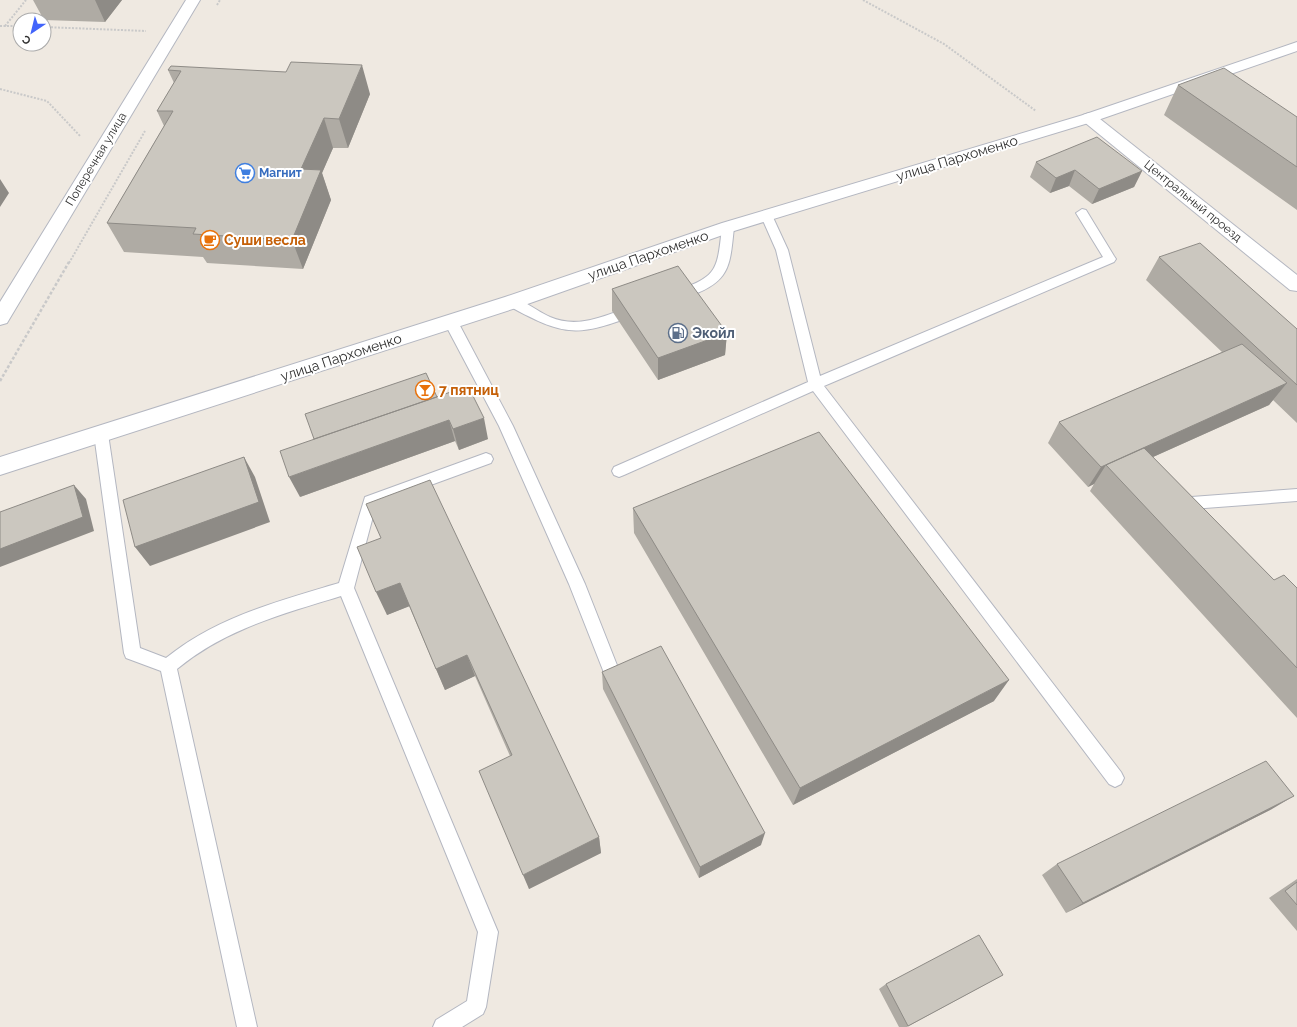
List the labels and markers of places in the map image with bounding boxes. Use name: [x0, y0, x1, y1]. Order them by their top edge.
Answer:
supermarket icon: Магнит: [234, 162, 256, 184]
place label: Магнит: [259, 166, 302, 180]
cafe icon: Суши весла: [199, 229, 221, 251]
place label: Суши весла: [224, 232, 306, 248]
fuel station icon: Экойл: [667, 322, 689, 344]
place label: Экойл: [692, 325, 735, 341]
bar icon: 7 пятниц: [414, 379, 436, 401]
place label: 7 пятниц: [439, 382, 499, 398]

